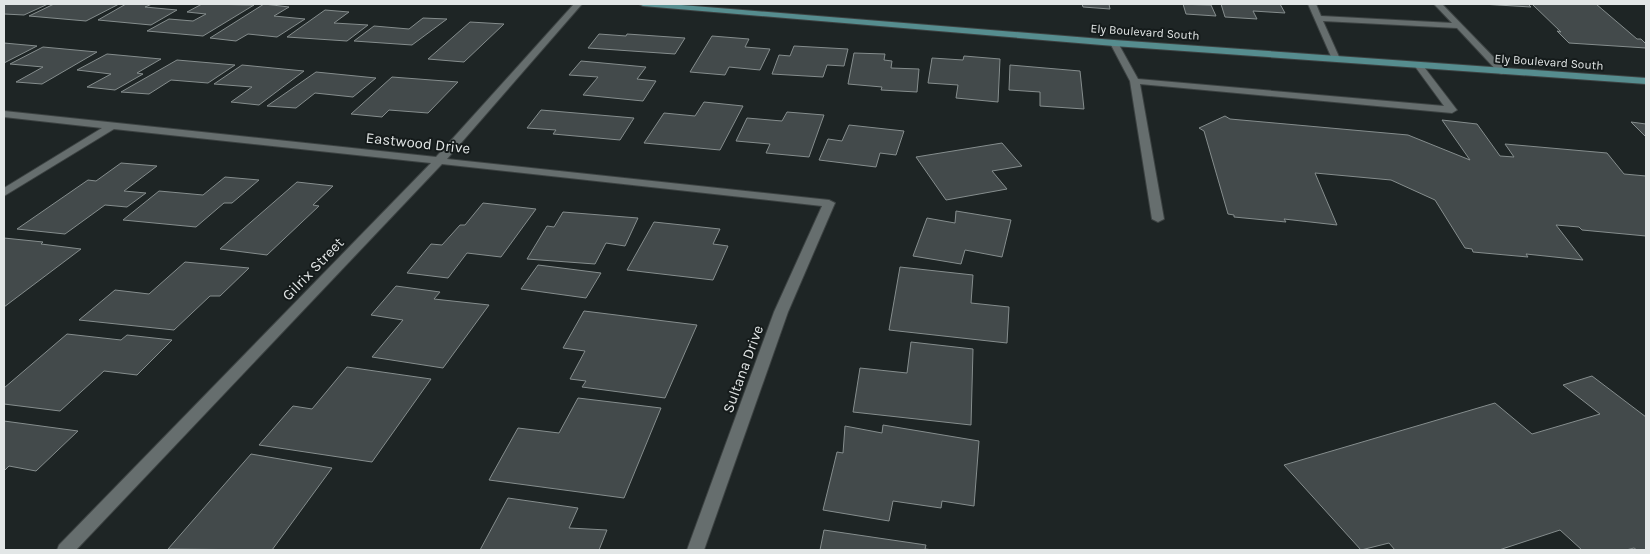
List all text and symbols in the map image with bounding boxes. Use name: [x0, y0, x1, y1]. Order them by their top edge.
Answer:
street label: Ely Boulevard South: [1090, 21, 1200, 43]
street label: Ely Boulevard South: [1494, 51, 1604, 73]
street label: Eastwood Drive: [365, 129, 471, 157]
street label: Gilrix Street: [279, 233, 348, 304]
street label: Sultana Drive: [719, 323, 767, 415]

